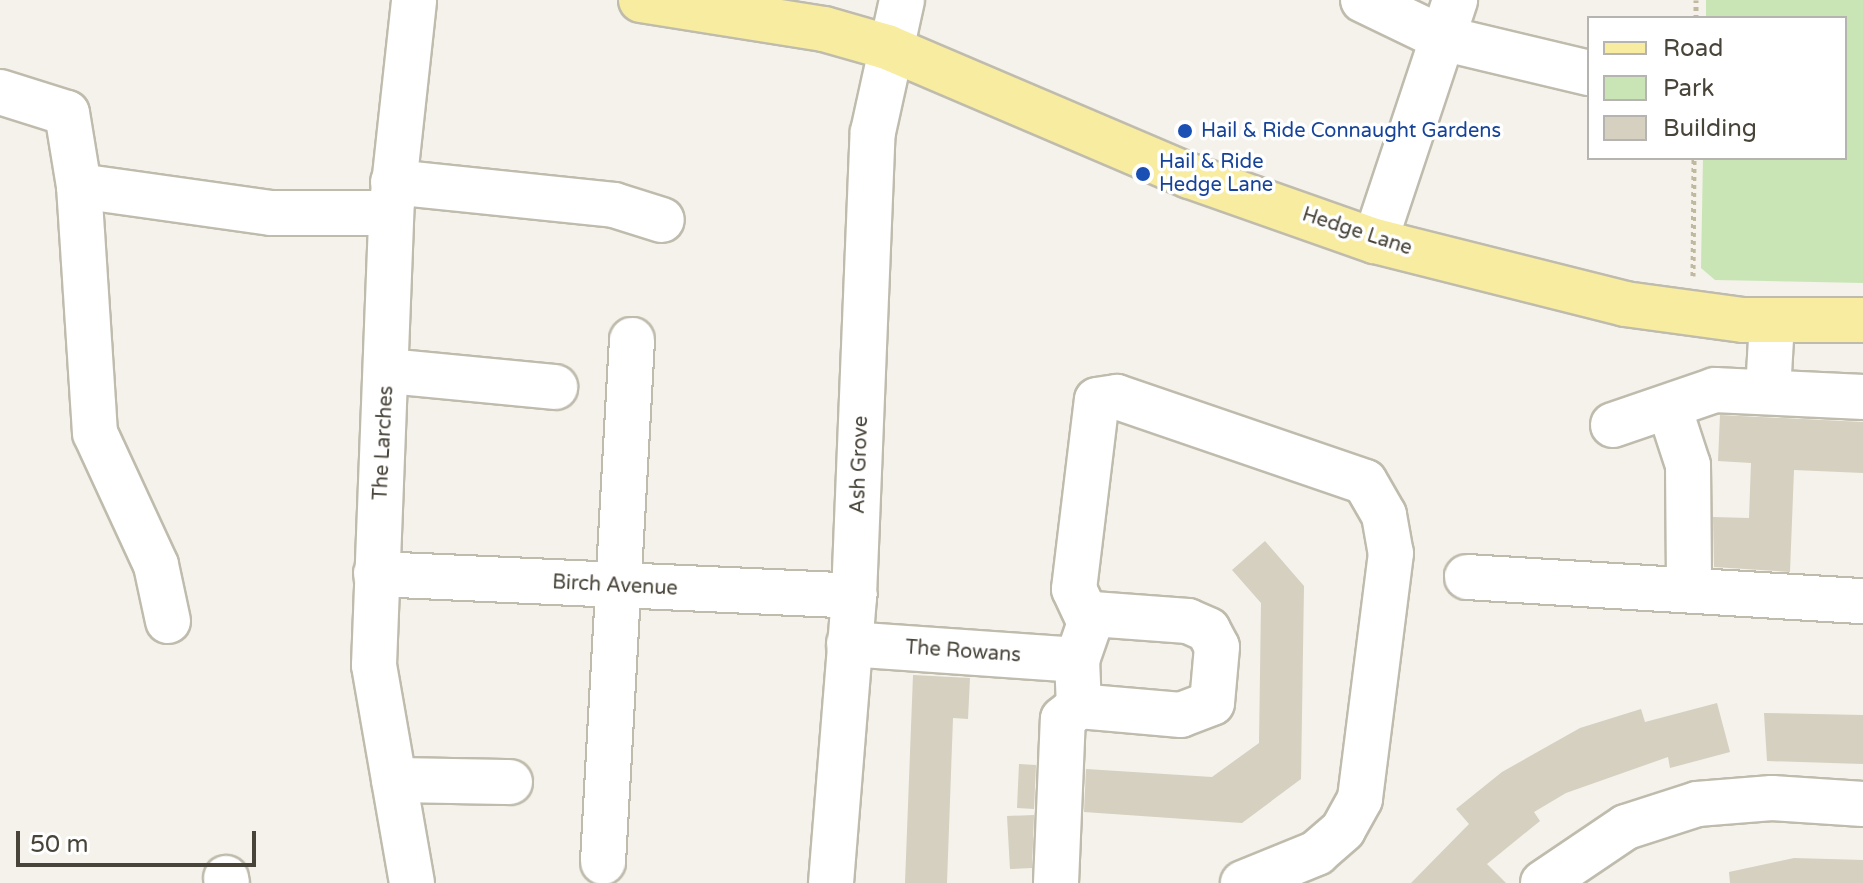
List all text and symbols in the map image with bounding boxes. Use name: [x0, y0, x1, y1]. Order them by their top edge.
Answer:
legend: [1587, 16, 1847, 160]
text: Road: [1663, 34, 1723, 63]
text: Park: [1663, 74, 1714, 103]
text: Building: [1663, 114, 1757, 143]
place label: Hail & Ride Connaught Gardens: [1201, 119, 1501, 143]
marker: Hail & Ride Connaught Gardens: [1176, 122, 1194, 140]
place label: Hail & Ride Hedge Lane: [1159, 150, 1273, 197]
marker: Hail & Ride Hedge Lane: [1134, 165, 1152, 183]
street label: Hedge Lane: [1299, 203, 1415, 261]
street label: The Larches: [369, 385, 399, 501]
street label: Ash Grove: [846, 416, 874, 514]
street label: Birch Avenue: [552, 571, 678, 601]
street label: The Rowans: [904, 636, 1022, 668]
scale bar: [20, 815, 260, 865]
text: 50 m: [30, 830, 88, 859]

